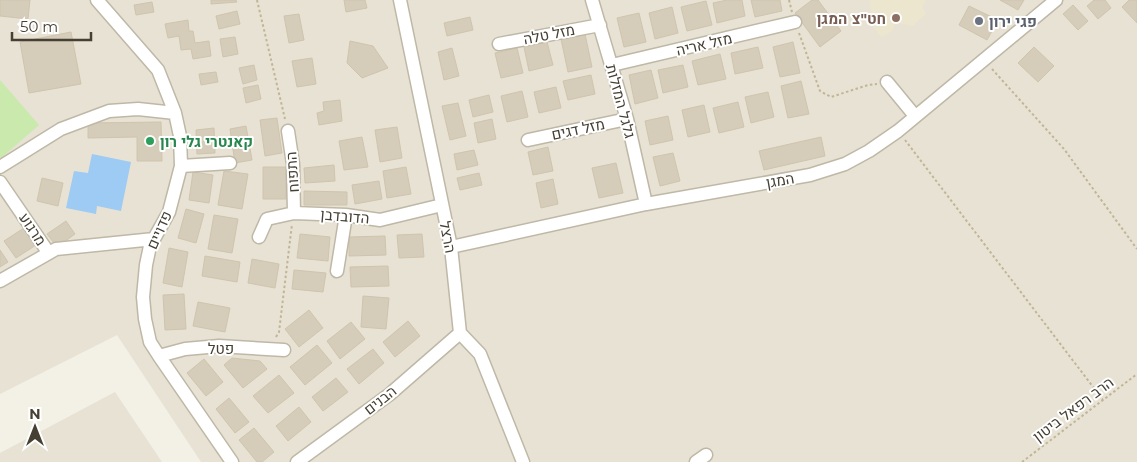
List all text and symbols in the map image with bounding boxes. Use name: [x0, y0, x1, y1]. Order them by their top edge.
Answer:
place label: חט"צ המגן: [817, 9, 886, 28]
scale bar: [12, 10, 91, 42]
marker: חט"צ המגן: [890, 12, 902, 24]
place label: פגי ירון: [989, 12, 1037, 31]
marker: פגי ירון: [973, 15, 985, 27]
text: 50 m: [20, 17, 58, 36]
street label: מזל טלה: [522, 20, 576, 48]
street label: מזל אריה: [674, 28, 734, 60]
street label: גלגל המזלות: [602, 62, 640, 140]
street label: מזל דגים: [550, 114, 606, 144]
place label: קאנטרי גלי רון: [160, 132, 253, 151]
marker: קאנטרי גלי רון: [144, 135, 156, 147]
street label: התפוח: [281, 151, 303, 193]
street label: המגן: [764, 168, 796, 192]
street label: הדובדבן: [320, 204, 370, 228]
street label: פדויים: [142, 208, 176, 252]
street label: מרגוע: [15, 209, 51, 249]
street label: הרצל: [436, 219, 460, 255]
street label: פטל: [208, 339, 234, 358]
street label: הרב רפאל ביטון: [1029, 372, 1117, 446]
street label: הבנים: [360, 381, 400, 419]
north arrow: [10, 402, 60, 452]
text: N: [29, 405, 41, 423]

